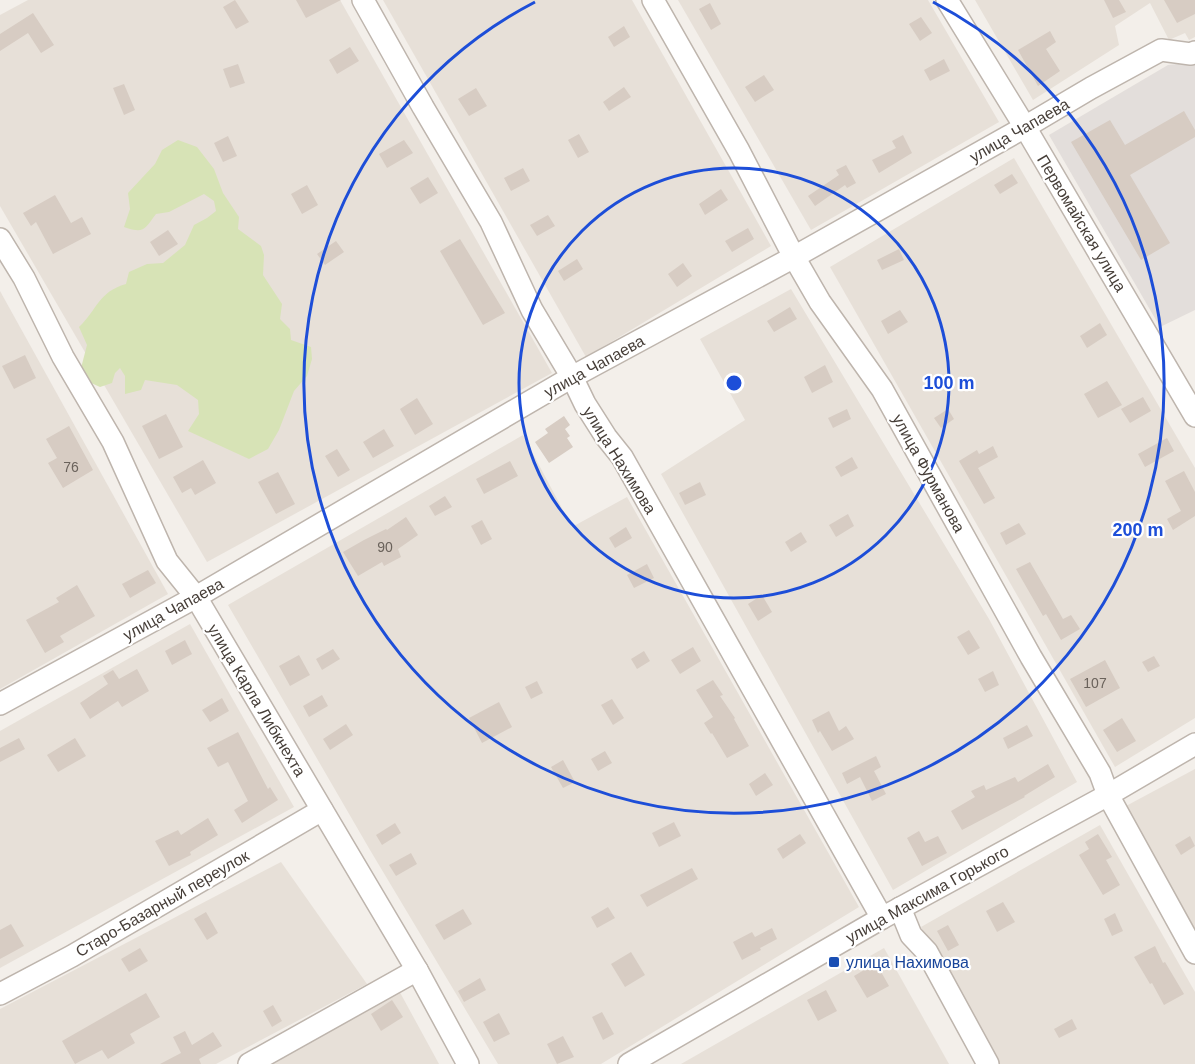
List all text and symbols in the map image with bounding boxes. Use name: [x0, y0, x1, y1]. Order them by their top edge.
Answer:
street label: улица Чапаева: [967, 95, 1072, 166]
street label: Первомайская улица: [1034, 152, 1129, 295]
street label: улица Чапаева: [541, 332, 647, 401]
centre of rings: [724, 373, 744, 393]
text: 100 m: [923, 373, 975, 393]
street label: улица Нахимова: [580, 404, 659, 517]
street label: улица Фурманова: [889, 411, 968, 535]
house number: 76: [63, 459, 79, 475]
text: 200 m: [1112, 520, 1164, 540]
house number: 90: [377, 539, 393, 555]
street label: улица Чапаева: [120, 575, 226, 644]
street label: улица Карла Либкнехта: [204, 621, 309, 780]
house number: 107: [1083, 675, 1107, 691]
street label: улица Максима Горького: [843, 842, 1012, 946]
street label: Старо-Базарный переулок: [73, 846, 253, 960]
place label: улица Нахимова: [846, 954, 969, 971]
marker: улица Нахимова: [827, 955, 841, 969]

